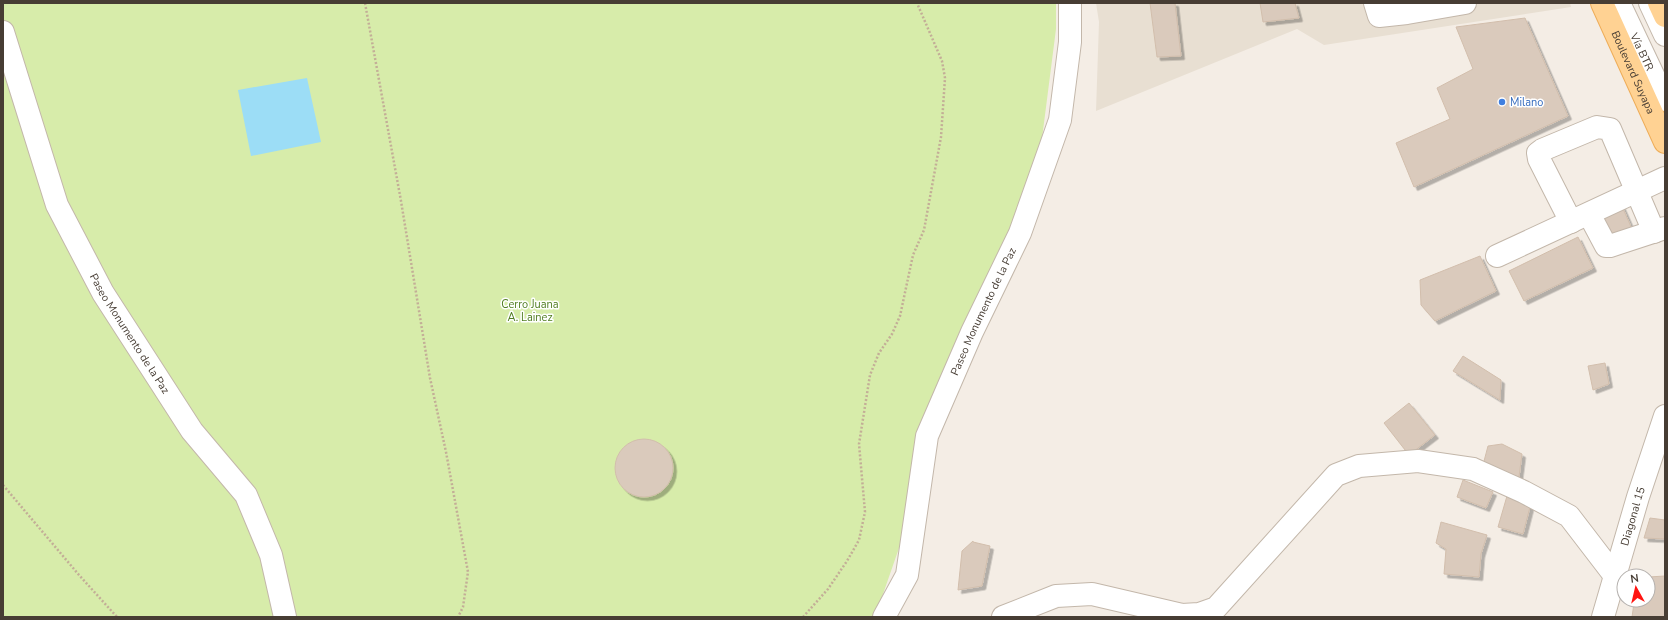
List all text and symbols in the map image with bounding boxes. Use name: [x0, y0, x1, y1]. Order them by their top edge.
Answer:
street label: Boulevard Suyapa: [1608, 28, 1659, 116]
street label: Vía BTR: [1626, 30, 1658, 74]
place label: Milano: [1510, 95, 1543, 110]
marker: Milano: [1497, 97, 1507, 107]
street label: Paseo Monumento de la Paz: [947, 245, 1019, 378]
street label: Paseo Monumento de la Paz: [86, 271, 173, 396]
park label: Cerro Juana A. Lainez: [501, 297, 559, 325]
street label: Diagonal 15: [1617, 485, 1648, 547]
north arrow: [1616, 568, 1656, 608]
text: N: [1630, 571, 1640, 587]

